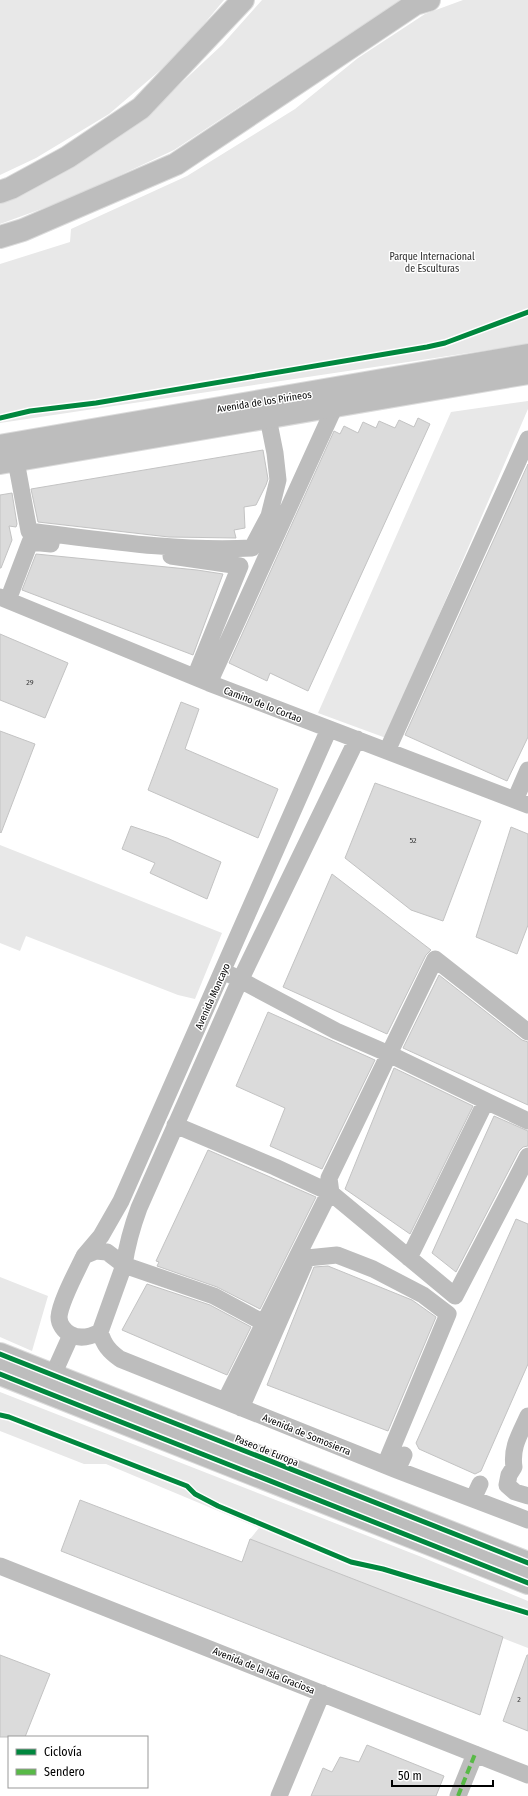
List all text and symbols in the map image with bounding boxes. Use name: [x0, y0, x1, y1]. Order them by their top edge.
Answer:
park label: Parque Internacional de Esculturas: [389, 251, 475, 275]
street label: Avenida de los Pirineos: [216, 389, 312, 415]
house number: 29: [26, 678, 34, 687]
street label: Camino de lo Cortao: [222, 684, 303, 725]
house number: 52: [409, 836, 417, 845]
street label: Avenida Moncayo: [193, 961, 233, 1031]
street label: Avenida de Somosierra: [261, 1412, 353, 1458]
street label: Paseo de Europa: [233, 1433, 300, 1469]
street label: Avenida de la Isla Graciosa: [211, 1645, 317, 1697]
house number: 2: [517, 1695, 521, 1704]
legend: [8, 1736, 148, 1788]
text: Ciclovía: [44, 1745, 82, 1759]
scale bar: [392, 1762, 493, 1788]
text: Sendero: [44, 1765, 85, 1779]
text: 50 m: [398, 1769, 422, 1783]

